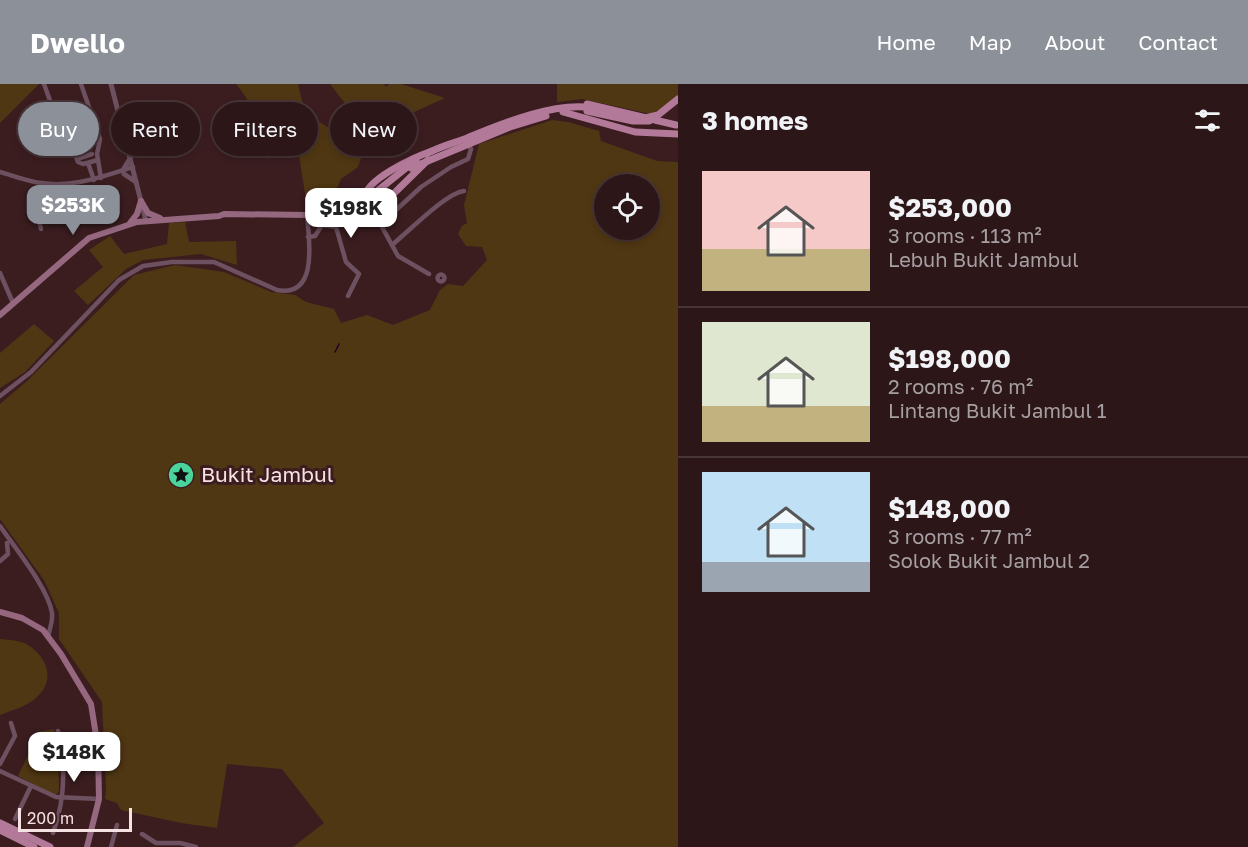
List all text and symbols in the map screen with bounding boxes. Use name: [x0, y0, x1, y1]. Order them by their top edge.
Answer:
text: Dwello: [30, 26, 125, 59]
text: Home: [876, 29, 936, 55]
text: Map: [969, 29, 1012, 55]
text: About: [1045, 29, 1105, 55]
text: Contact: [1138, 29, 1218, 55]
chip: Buy: [18, 102, 99, 156]
chip: Rent: [111, 102, 200, 156]
chip: Filters: [212, 102, 318, 156]
chip: New: [330, 102, 417, 156]
icon: filters: [1191, 104, 1224, 137]
text: 3 homes: [702, 105, 808, 136]
map controls: [594, 174, 660, 240]
button: locate: [594, 174, 660, 240]
pin: $253K: [31, 185, 115, 236]
pin: $198K: [309, 188, 393, 239]
text: $253K: [41, 192, 105, 216]
text: $253,000: [888, 192, 1012, 223]
text: $198K: [319, 195, 383, 219]
icon: home: [750, 195, 822, 267]
text: 3 rooms · 113 m²: [888, 223, 1042, 247]
text: Lebuh Bukit Jambul: [888, 247, 1079, 271]
text: $198,000: [888, 343, 1011, 374]
icon: home: [750, 346, 822, 418]
text: 2 rooms · 76 m²: [888, 374, 1033, 398]
text: Lintang Bukit Jambul 1: [888, 398, 1107, 422]
place icon: Bukit Jambul: [166, 460, 196, 490]
place label: Bukit Jambul: [201, 461, 333, 487]
text: $148,000: [888, 493, 1011, 524]
icon: home: [750, 496, 822, 568]
text: 3 rooms · 77 m²: [888, 524, 1032, 548]
text: Solok Bukit Jambul 2: [888, 548, 1090, 572]
pin: $148K: [32, 732, 116, 783]
text: $148K: [42, 739, 106, 763]
scale bar: [18, 805, 132, 832]
text: 200 m: [27, 808, 74, 828]

